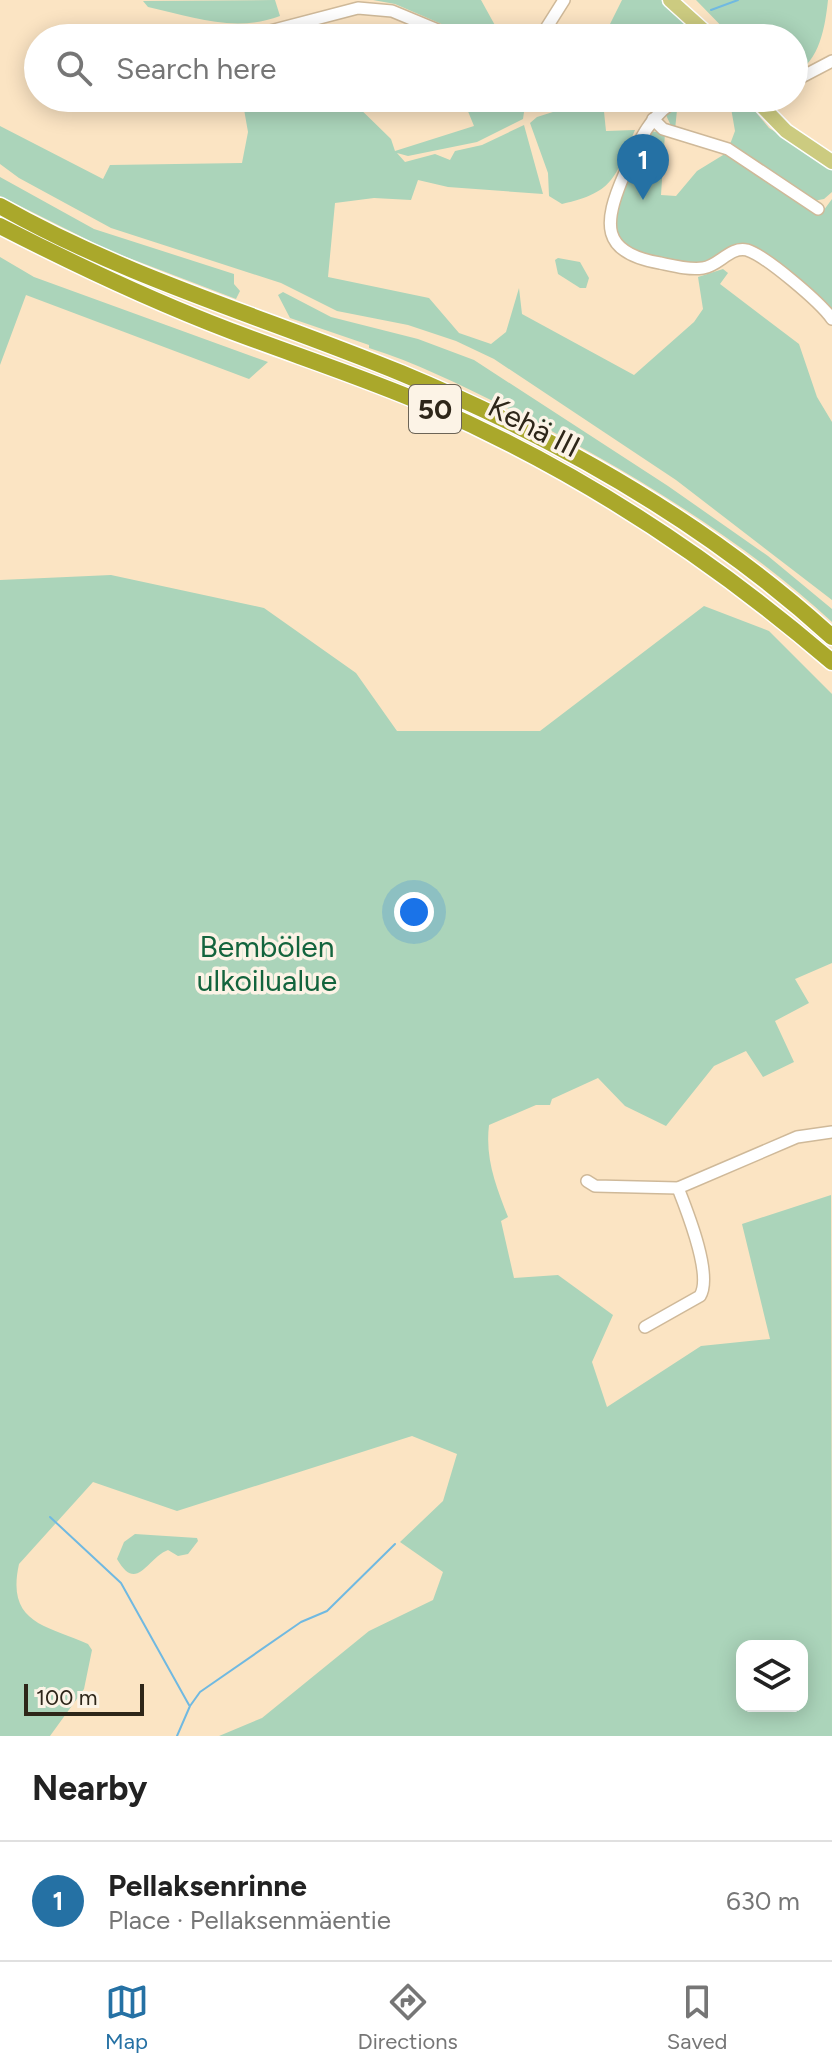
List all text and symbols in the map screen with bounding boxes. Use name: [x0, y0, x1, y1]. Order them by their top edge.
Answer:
search box: [24, 24, 808, 112]
icon: search: [52, 46, 96, 90]
text: Search here: [116, 50, 276, 87]
pin: 1: [617, 134, 669, 200]
road number: 50: [409, 385, 461, 433]
street label: Kehä III: [482, 388, 586, 465]
your location: [394, 892, 434, 932]
park label: Bembölen ulkoilualue: [197, 928, 337, 999]
map controls: [736, 1640, 808, 1712]
button: layers: [736, 1640, 808, 1712]
scale bar: [24, 1680, 144, 1716]
text: 100 m: [36, 1684, 97, 1711]
text: Nearby: [32, 1768, 147, 1809]
text: Pellaksenrinne: [108, 1867, 307, 1904]
text: 1: [53, 1885, 63, 1917]
text: 630 m: [726, 1885, 800, 1917]
text: Place · Pellaksenmäentie: [108, 1904, 391, 1936]
tab: Map: [105, 1980, 149, 2055]
tab: Directions: [358, 1980, 458, 2055]
tab: Saved: [667, 1980, 727, 2055]

